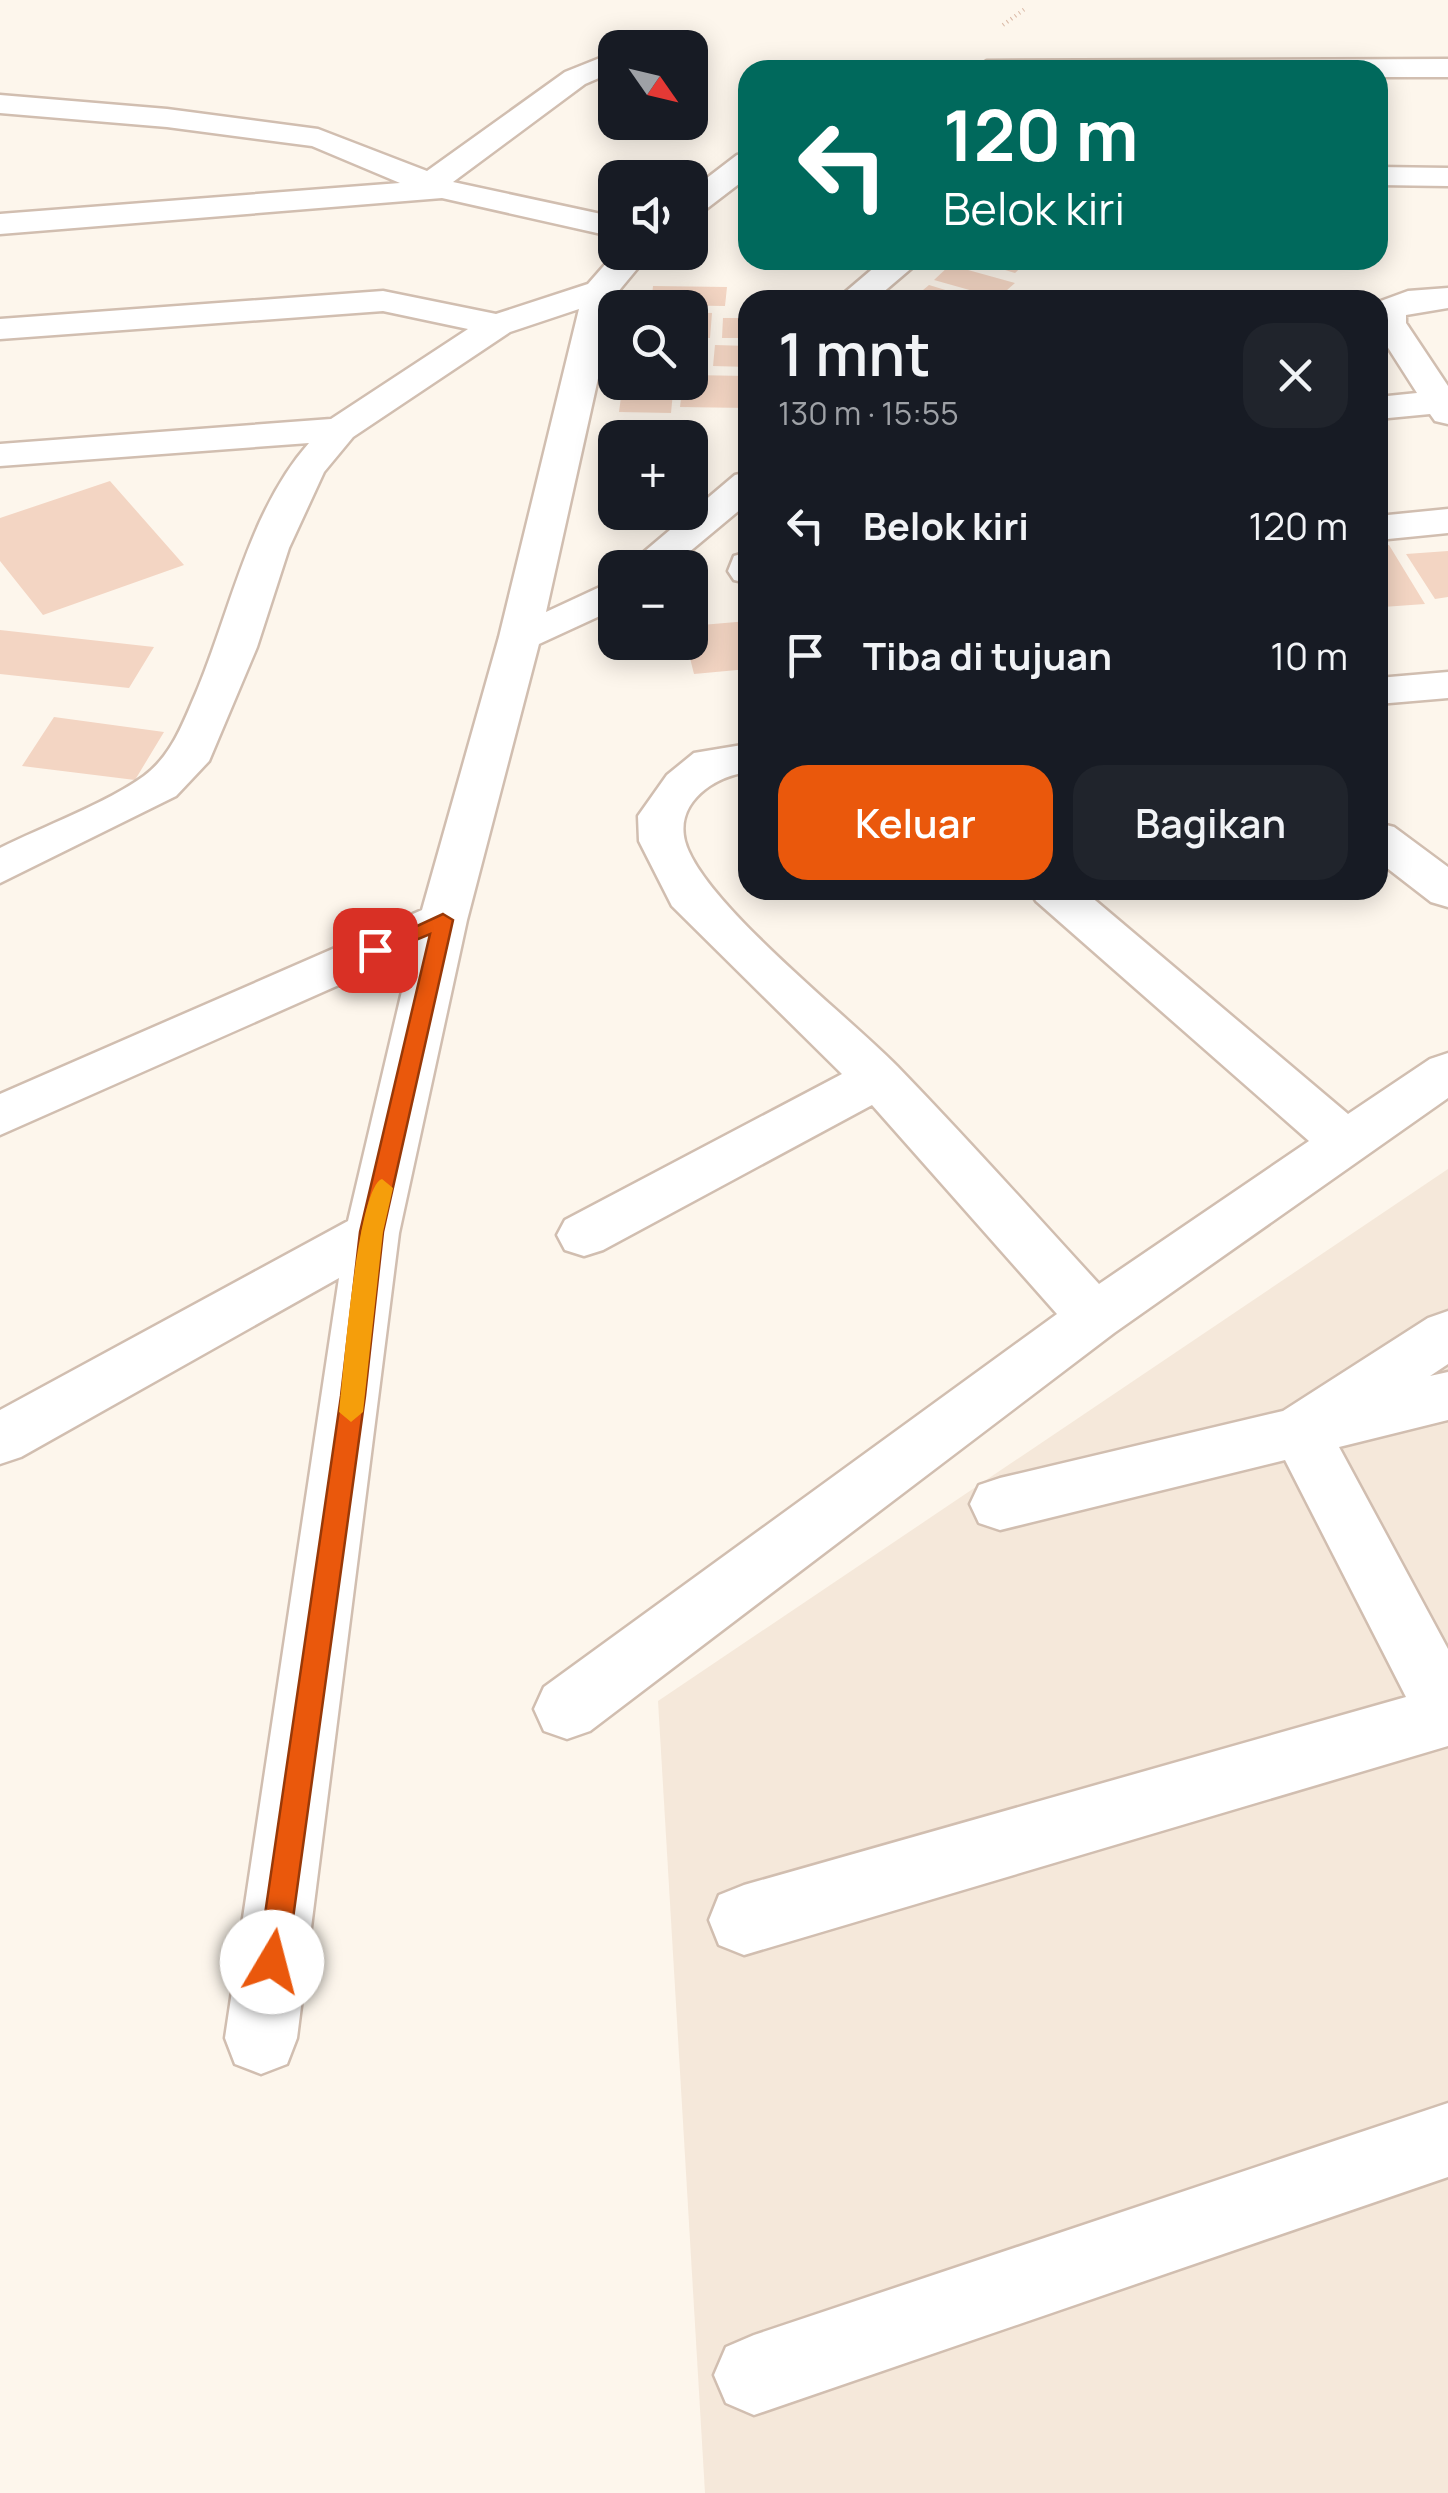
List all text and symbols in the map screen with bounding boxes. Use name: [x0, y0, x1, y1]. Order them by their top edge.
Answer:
north arrow: [598, 30, 708, 140]
map controls: [598, 30, 708, 660]
text: 120 m: [943, 86, 1138, 182]
icon: left: [778, 100, 908, 230]
button: sound: [598, 160, 708, 270]
text: Belok kiri: [943, 177, 1125, 239]
button: search: [598, 290, 708, 400]
text: 1 mnt: [778, 312, 931, 394]
button: close: [1243, 323, 1348, 428]
text: 130 m · 15:55: [778, 391, 959, 435]
button: +: [598, 420, 708, 530]
icon: left: [778, 498, 833, 553]
text: Belok kiri: [863, 499, 1029, 551]
text: 120 m: [1249, 499, 1348, 551]
button: −: [598, 550, 708, 660]
icon: arrive: [778, 628, 833, 683]
text: Tiba di tujuan: [863, 629, 1112, 681]
text: 10 m: [1270, 629, 1348, 681]
button: Keluar: [778, 765, 1053, 880]
button: Bagikan: [1073, 765, 1348, 880]
pin: [333, 908, 418, 993]
icon: arrive: [348, 923, 403, 978]
position arrow: [220, 1910, 324, 2014]

